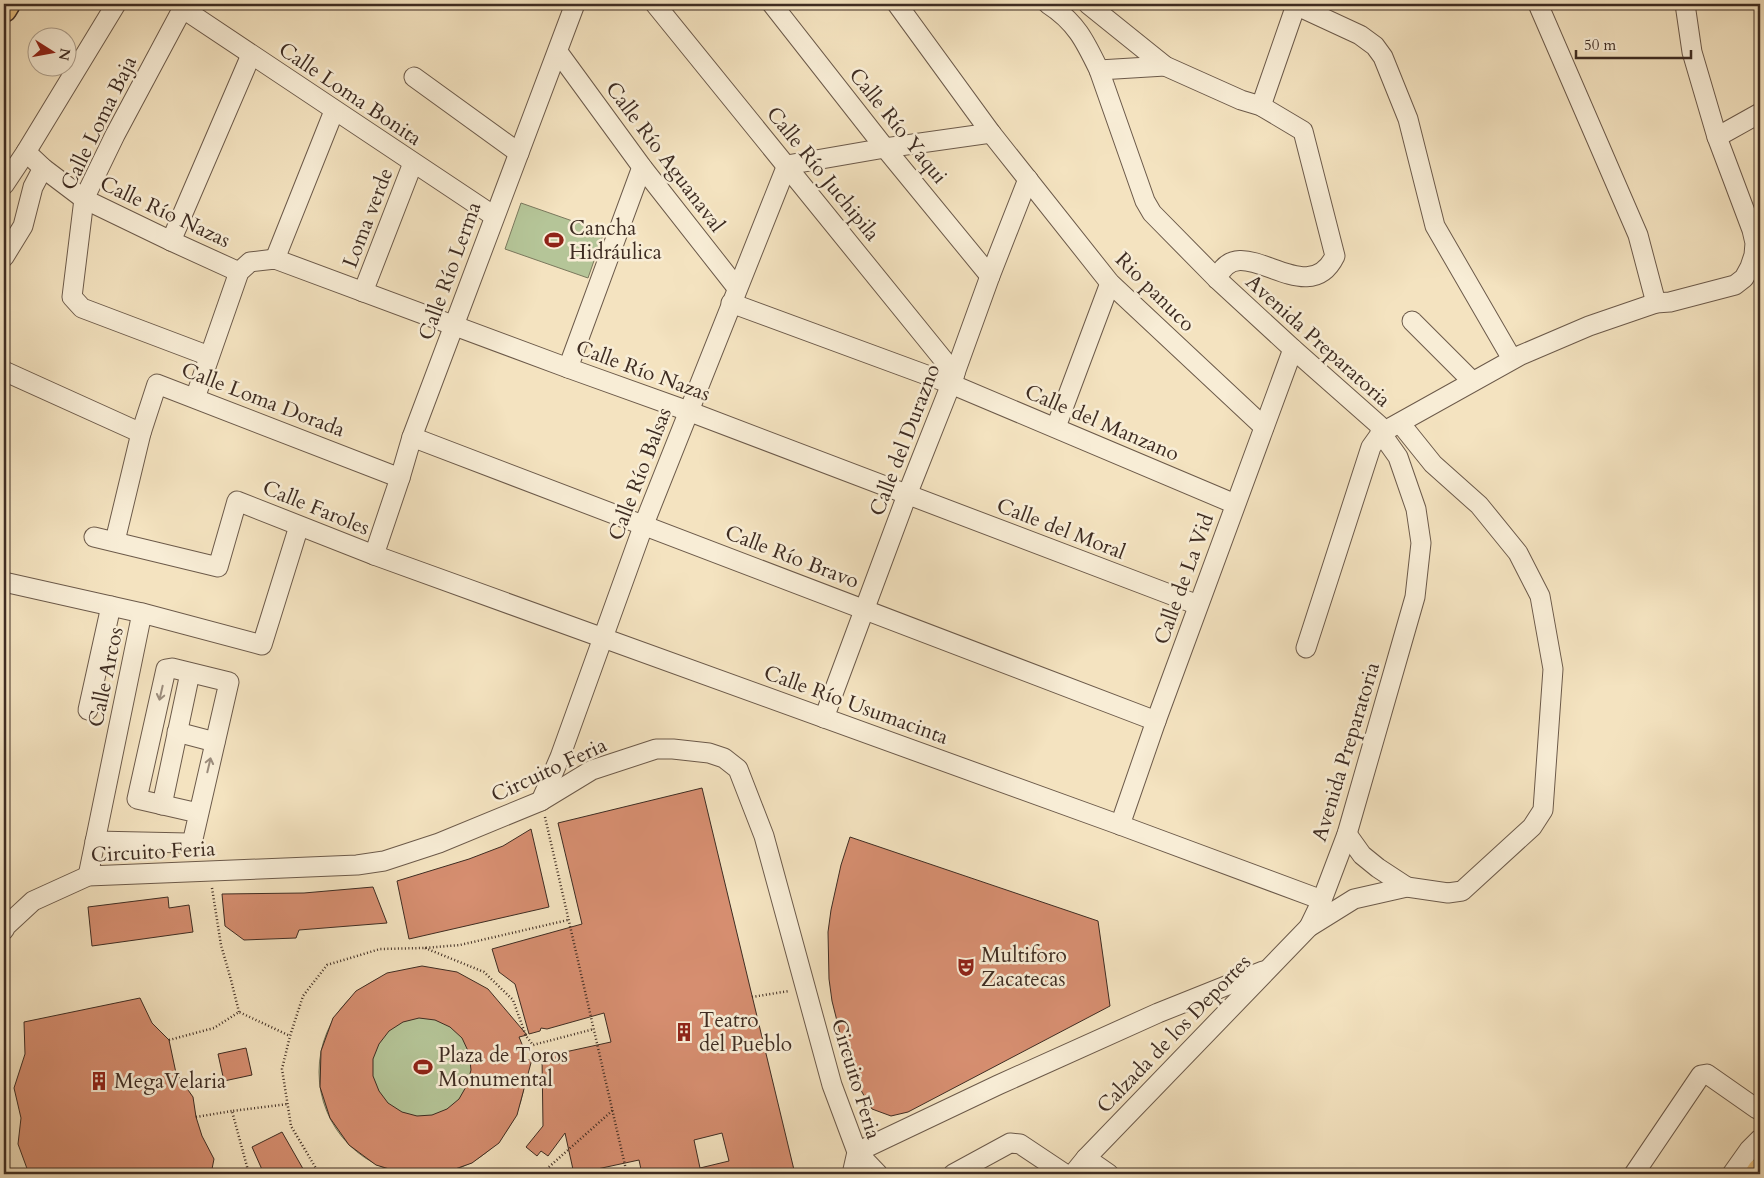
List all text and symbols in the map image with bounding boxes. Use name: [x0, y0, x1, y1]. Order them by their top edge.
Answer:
north arrow: [28, 28, 78, 78]
scale bar: [1576, 28, 1692, 60]
street label: Calle Loma Bonita: [273, 35, 427, 153]
text: 50 m: [1584, 35, 1616, 55]
text: N: [54, 47, 75, 62]
street label: Calle Loma Baja: [54, 51, 144, 195]
street label: Calle Río Yaqui: [842, 62, 954, 190]
street label: Calle Río Aguanaval: [599, 76, 731, 238]
street label: Calle Río Juchipila: [760, 101, 886, 247]
street label: Loma verde: [336, 164, 400, 272]
street label: Calle Río Nazas: [95, 169, 235, 255]
street label: Calle Río Lerma: [412, 198, 488, 344]
place label: Cancha Hidráulica: [569, 214, 662, 267]
sports icon: Cancha Hidráulica: [543, 229, 565, 251]
street label: Rio panuco: [1109, 246, 1201, 338]
street label: Avenida Preparatoria: [1239, 268, 1397, 414]
street label: Calle Río Nazas: [572, 333, 714, 409]
street label: Calle Loma Dorada: [177, 355, 349, 445]
street label: Calle del Durazno: [863, 360, 947, 520]
street label: Calle del Manzano: [1020, 377, 1184, 469]
street label: Calle Río Balsas: [601, 403, 679, 545]
street label: Calle Faroles: [258, 473, 374, 543]
street label: Calle del Moral: [992, 491, 1130, 567]
street label: Calle de La Vid: [1147, 510, 1221, 648]
street label: Calle Río Bravo: [721, 518, 863, 596]
street label: Calle Arcos: [81, 624, 131, 730]
street label: Calle Río Usumacinta: [760, 658, 952, 752]
street label: Avenida Preparatoria: [1305, 659, 1387, 845]
one-way arrow: [156, 685, 165, 701]
street label: Circuito Feria: [486, 731, 612, 809]
one-way arrow: [205, 758, 214, 774]
street label: Circuito Feria: [90, 834, 216, 870]
place label: Multiforo Zacatecas: [981, 941, 1067, 994]
street label: Calzada de los Deportes: [1090, 948, 1258, 1120]
theatre icon: Multiforo Zacatecas: [955, 956, 977, 978]
place label: Teatro del Pueblo: [699, 1006, 792, 1059]
street label: Circuito Feria: [824, 1015, 888, 1143]
building icon: Teatro del Pueblo: [673, 1021, 695, 1043]
place label: Plaza de Toros Monumental: [438, 1041, 568, 1094]
sports icon: Plaza de Toros Monumental: [412, 1056, 434, 1078]
place label: MegaVelaria: [114, 1067, 226, 1096]
building icon: MegaVelaria: [88, 1070, 110, 1092]

